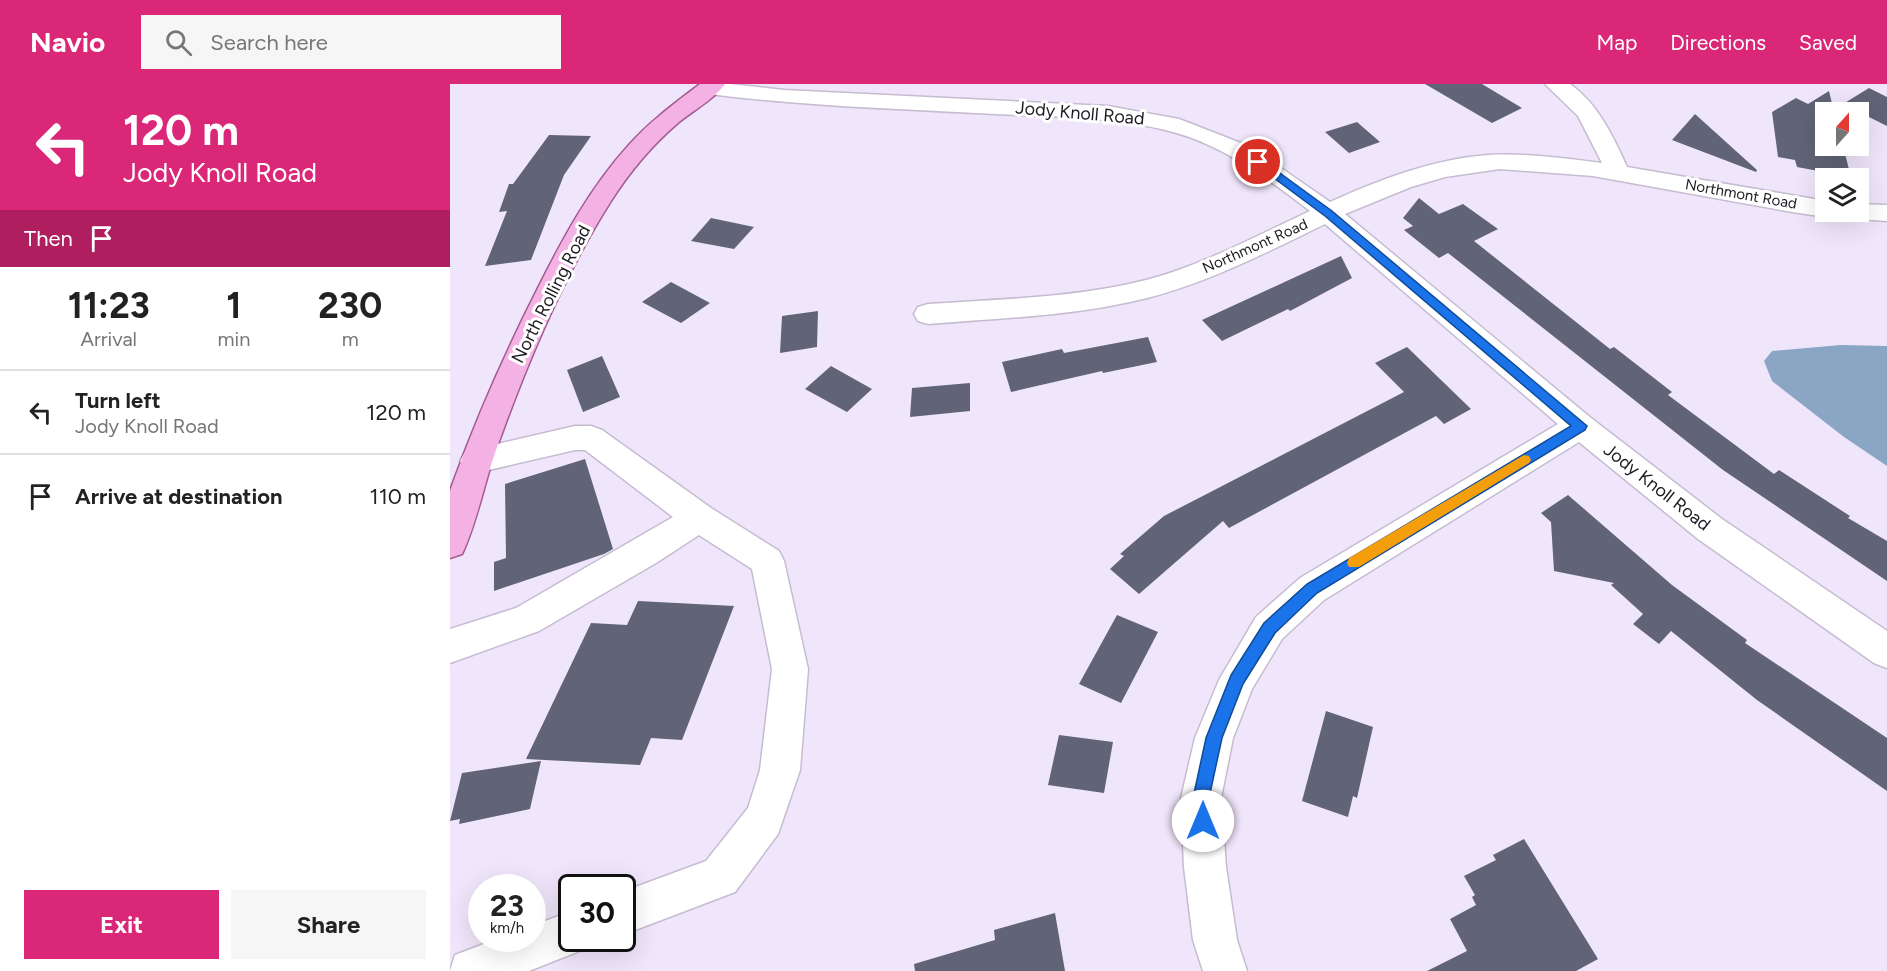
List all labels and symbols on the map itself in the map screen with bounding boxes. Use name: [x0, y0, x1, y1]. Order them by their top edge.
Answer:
street label: Jody Knoll Road: [1015, 96, 1145, 130]
north arrow: [1815, 102, 1869, 156]
pin: [1232, 136, 1283, 187]
street label: Northmont Road: [1684, 175, 1798, 213]
street label: Northmont Road: [1200, 215, 1310, 277]
street label: North Rolling Road: [507, 221, 595, 367]
street label: Jody Knoll Road: [1599, 438, 1715, 536]
position arrow: [1171, 789, 1235, 853]
speed limit sign: 30: [558, 874, 636, 952]

